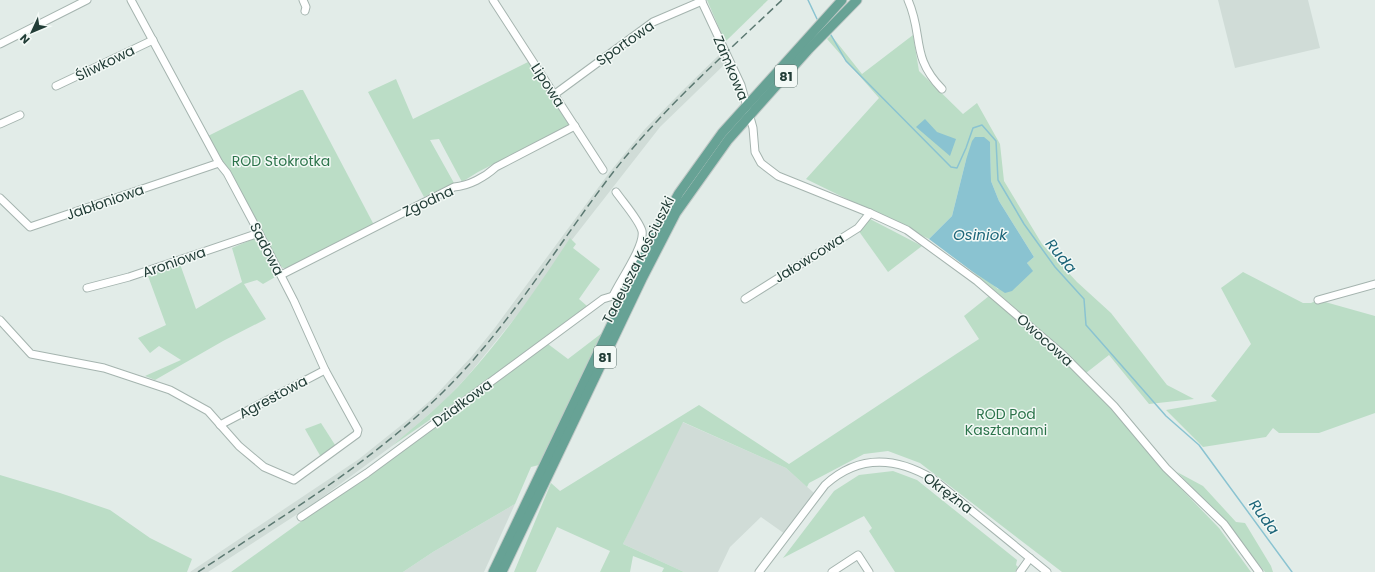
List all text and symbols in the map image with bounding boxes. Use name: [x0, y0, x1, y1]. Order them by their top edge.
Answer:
north arrow: [12, 12, 52, 52]
street label: Sportowa: [592, 16, 658, 70]
text: N: [16, 30, 33, 47]
street label: Zamkowa: [708, 33, 754, 103]
street label: Śliwkowa: [72, 40, 138, 86]
street label: Lipowa: [526, 59, 570, 111]
road number: 81: [775, 65, 797, 87]
park label: ROD Stokrotka: [232, 151, 330, 171]
street label: Jabłoniowa: [63, 179, 147, 225]
street label: Zgodna: [399, 181, 457, 221]
street label: Tadeusza Kościuszki: [597, 193, 679, 327]
street label: Sadowa: [245, 219, 289, 279]
water label: Osiniok: [953, 224, 1008, 245]
street label: Jałowcowa: [770, 229, 848, 287]
water label: Ruda: [1041, 234, 1082, 277]
street label: Aroniowa: [140, 242, 208, 282]
street label: Owocowa: [1012, 309, 1078, 371]
road number: 81: [594, 346, 616, 368]
street label: Agrestowa: [235, 371, 311, 423]
street label: Działkowa: [428, 374, 496, 432]
park label: ROD Pod Kasztanami: [965, 404, 1047, 440]
street label: Okrężna: [919, 468, 977, 518]
water label: Ruda: [1244, 495, 1284, 539]

